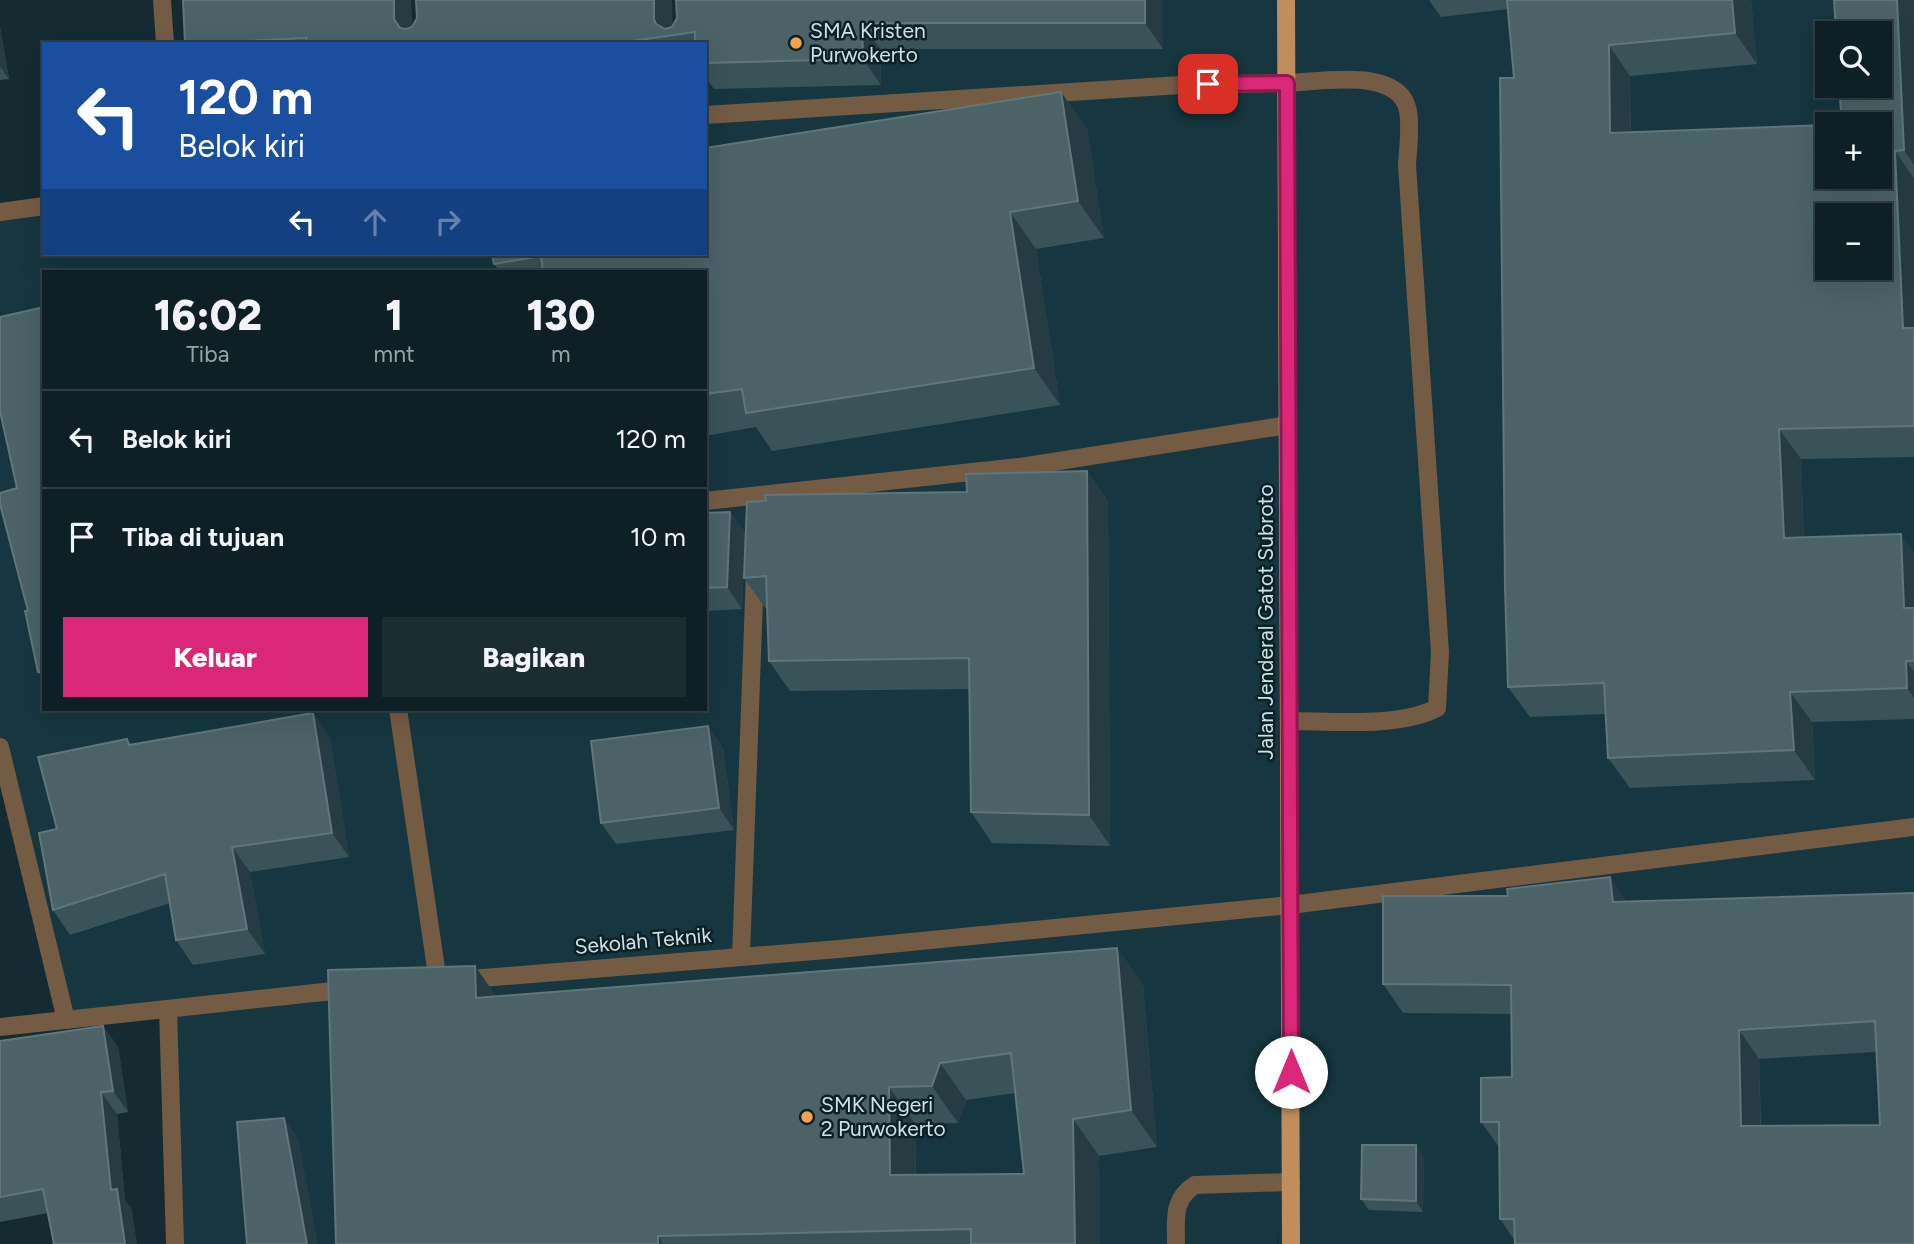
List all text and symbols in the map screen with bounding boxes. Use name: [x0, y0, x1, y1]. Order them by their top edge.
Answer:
place label: SMA Kristen Purwokerto: [810, 18, 926, 67]
map controls: [1815, 21, 1892, 280]
button: search: [1815, 21, 1892, 98]
marker: SMA Kristen Purwokerto: [788, 35, 804, 51]
pin: [1178, 54, 1238, 114]
icon: arrive: [1189, 65, 1227, 103]
text: 120 m: [178, 67, 313, 126]
icon: left: [63, 70, 154, 161]
button: +: [1815, 112, 1892, 189]
text: Belok kiri: [178, 127, 305, 165]
icon: left: [283, 203, 321, 241]
icon: ahead: [356, 203, 394, 241]
icon: right: [429, 203, 467, 241]
button: −: [1815, 203, 1892, 280]
text: 16:02: [154, 290, 262, 341]
text: 1: [385, 290, 403, 341]
text: 130: [526, 290, 595, 341]
text: Tiba: [186, 340, 229, 368]
text: mnt: [374, 340, 415, 368]
text: m: [551, 340, 571, 368]
icon: left: [63, 420, 101, 458]
text: Belok kiri: [122, 423, 231, 455]
text: 120 m: [616, 423, 686, 455]
street label: Jalan Jenderal Gatot Subroto: [1253, 484, 1278, 760]
icon: arrive: [63, 518, 101, 556]
text: Tiba di tujuan: [122, 521, 284, 553]
text: 10 m: [630, 521, 686, 553]
button: Keluar: [63, 617, 368, 697]
button: Bagikan: [382, 617, 686, 697]
street label: Sekolah Teknik: [573, 922, 713, 959]
position arrow: [1254, 1035, 1328, 1109]
place label: SMK Negeri 2 Purwokerto: [821, 1092, 946, 1141]
marker: SMK Negeri 2 Purwokerto: [799, 1109, 815, 1125]

